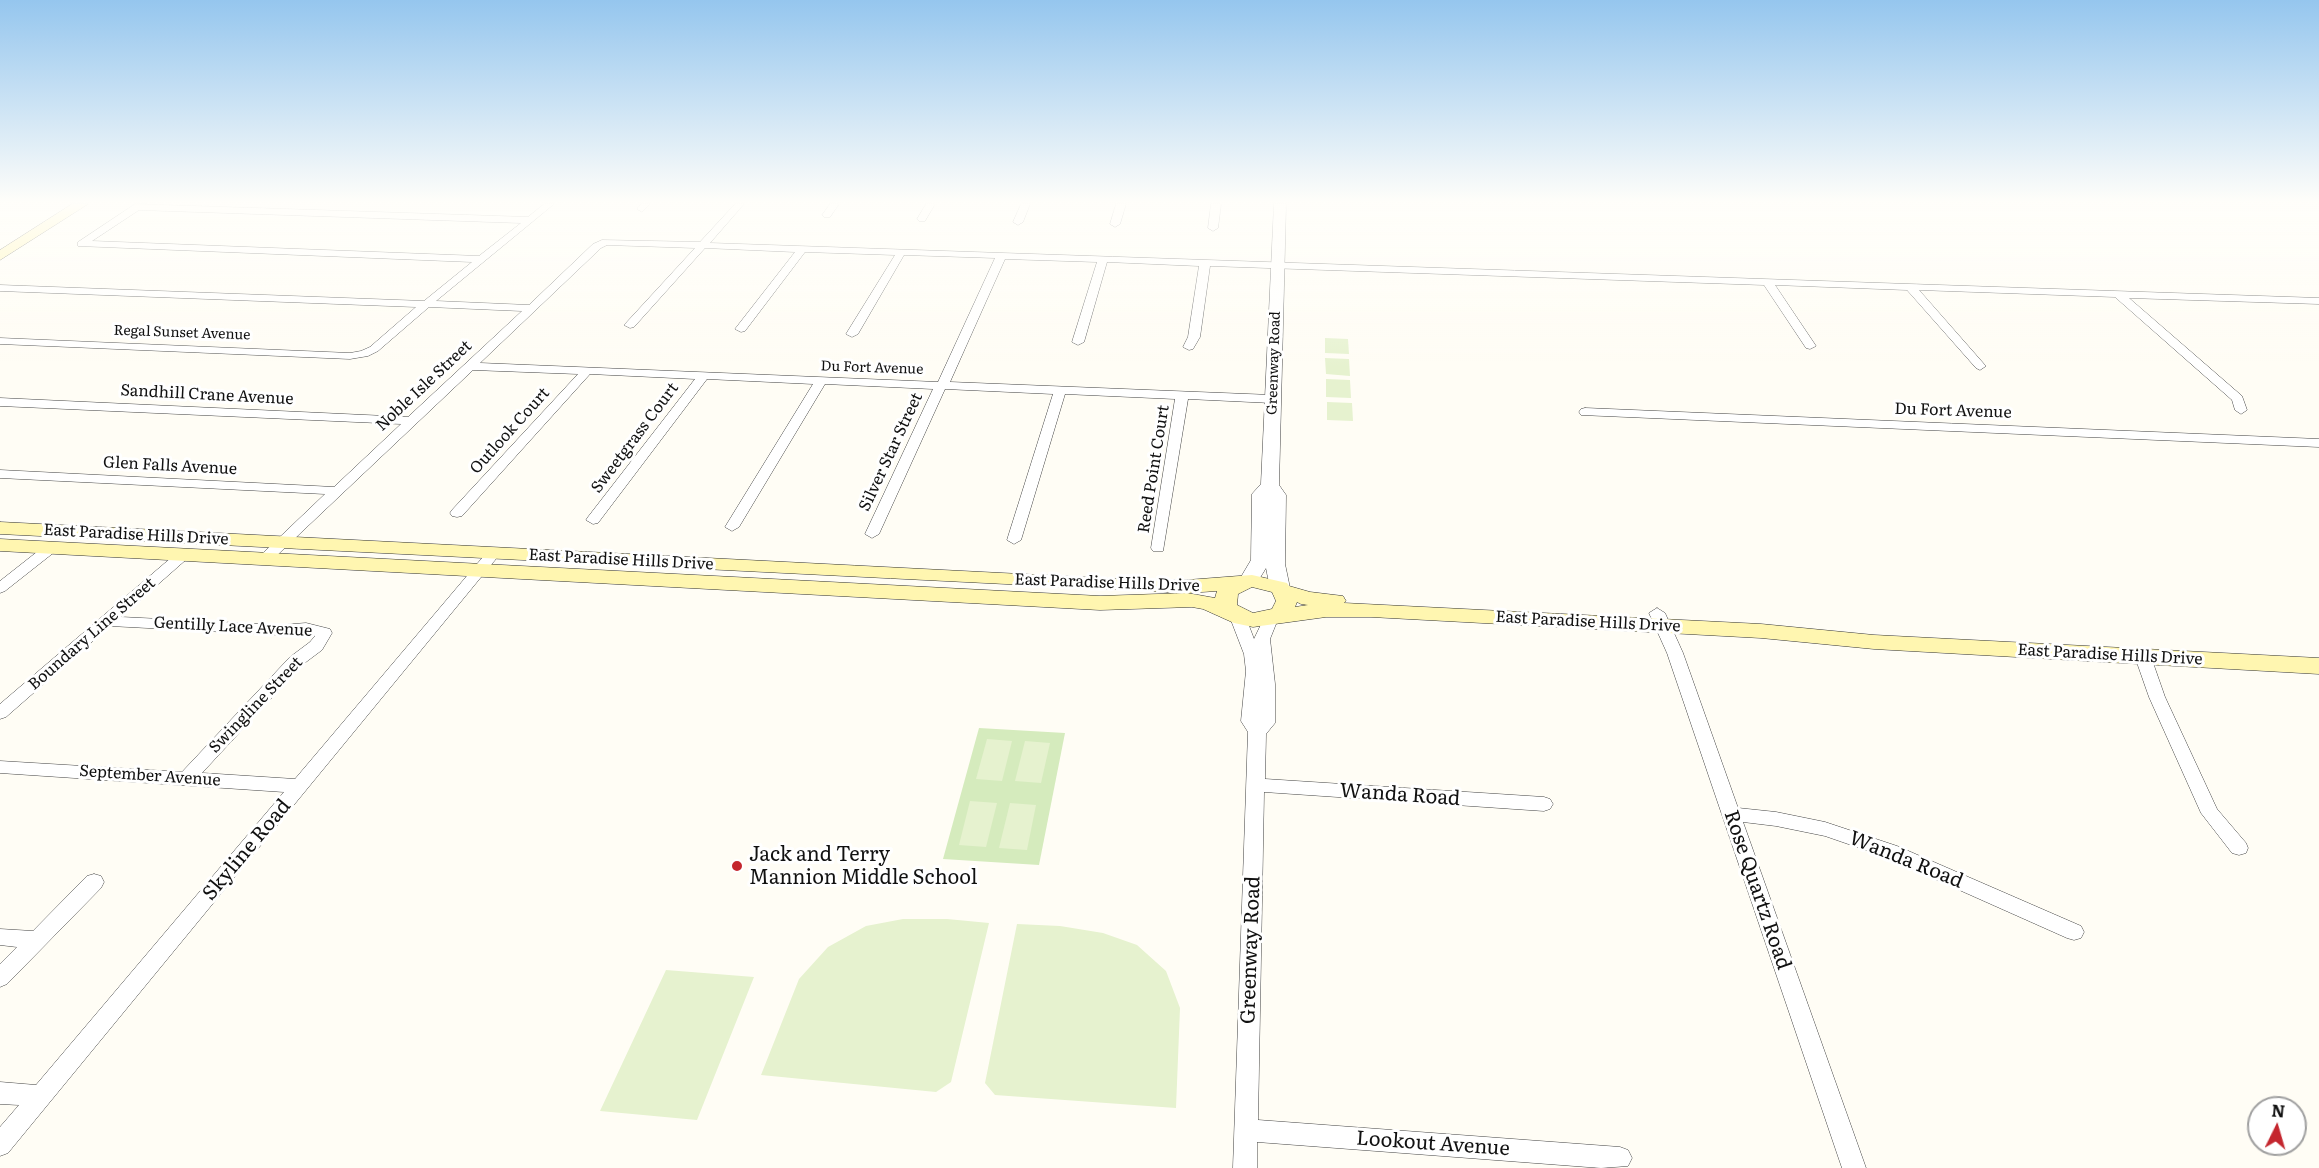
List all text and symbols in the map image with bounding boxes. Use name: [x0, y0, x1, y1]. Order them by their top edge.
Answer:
street label: Greenway Road: [1264, 311, 1284, 415]
street label: Regal Sunset Avenue: [113, 322, 251, 344]
street label: Noble Isle Street: [372, 337, 476, 435]
street label: Du Fort Avenue: [820, 358, 924, 378]
street label: Sweetgrass Court: [587, 379, 683, 497]
street label: Sandhill Crane Avenue: [120, 381, 294, 409]
street label: Outlook Court: [466, 384, 554, 478]
street label: Silver Star Street: [855, 390, 927, 514]
street label: Du Fort Avenue: [1894, 399, 2012, 423]
street label: Reed Point Court: [1134, 404, 1174, 534]
street label: Glen Falls Avenue: [102, 453, 238, 479]
street label: East Paradise Hills Drive: [43, 521, 229, 549]
street label: East Paradise Hills Drive: [528, 546, 714, 574]
street label: East Paradise Hills Drive: [1014, 570, 1200, 596]
street label: Boundary Line Street: [25, 574, 159, 694]
street label: East Paradise Hills Drive: [1495, 608, 1681, 636]
street label: Gentilly Lace Avenue: [153, 613, 313, 641]
street label: East Paradise Hills Drive: [2017, 641, 2203, 669]
street label: Swingline Street: [205, 653, 307, 757]
street label: September Avenue: [79, 761, 221, 791]
street label: Wanda Road: [1339, 779, 1461, 811]
street label: Skyline Road: [198, 795, 296, 905]
street label: Rose Quartz Road: [1718, 807, 1796, 973]
street label: Wanda Road: [1846, 826, 1966, 894]
place label: Jack and Terry Mannion Middle School: [749, 843, 977, 890]
marker: Jack and Terry Mannion Middle School: [730, 859, 744, 873]
street label: Greenway Road: [1236, 876, 1266, 1024]
north arrow: [2247, 1096, 2307, 1156]
text: N: [2271, 1098, 2286, 1123]
street label: Lookout Avenue: [1355, 1127, 1511, 1161]

